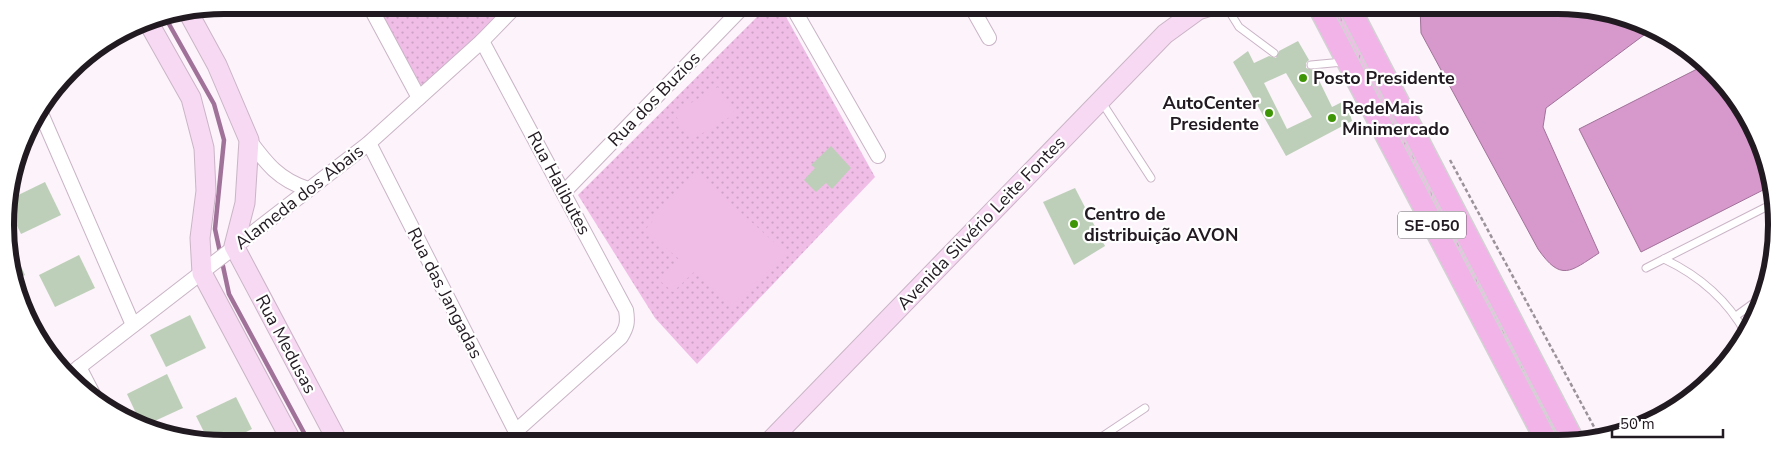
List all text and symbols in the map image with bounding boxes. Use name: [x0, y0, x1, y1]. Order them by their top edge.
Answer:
street label: Rua dos Buzios: [602, 46, 706, 152]
place label: Posto Presidente: [1313, 66, 1455, 90]
marker: Posto Presidente: [1297, 72, 1309, 84]
place label: AutoCenter Presidente: [1162, 91, 1259, 136]
place label: RedeMais Minimercado: [1342, 96, 1449, 141]
marker: AutoCenter Presidente: [1263, 107, 1275, 119]
marker: RedeMais Minimercado: [1326, 112, 1338, 124]
street label: Rua Halibutes: [522, 127, 596, 239]
street label: Avenida Silvério Leite Fontes: [892, 131, 1070, 315]
street label: Alameda dos Abais: [230, 139, 368, 255]
place label: Centro de distribuição AVON: [1084, 202, 1238, 247]
road number: SE-050: [1398, 212, 1466, 238]
marker: Centro de distribuição AVON: [1068, 218, 1080, 230]
street label: Rua das Jangadas: [402, 223, 488, 363]
street label: Rua Medusas: [250, 290, 322, 398]
scale bar: [1612, 406, 1723, 438]
text: 50 m: [1620, 414, 1655, 434]

